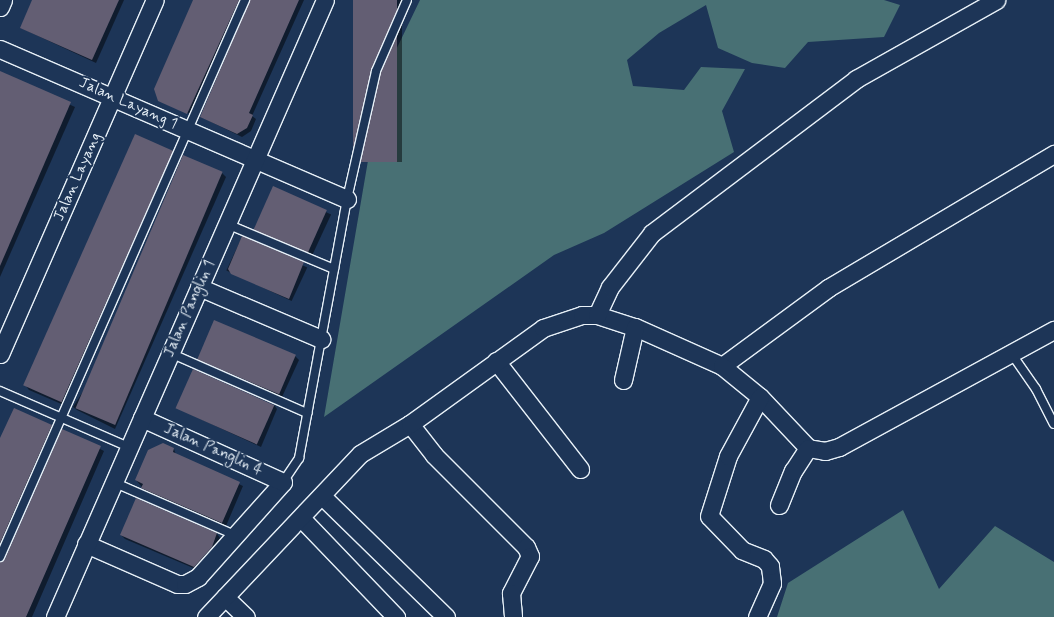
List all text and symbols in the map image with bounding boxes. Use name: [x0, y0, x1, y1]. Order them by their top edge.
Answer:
street label: Jalan Layang 1: [77, 75, 179, 133]
street label: Jalan Layang: [51, 131, 105, 223]
street label: Jalan Panglin 1: [161, 259, 219, 359]
street label: Jalan Panglin 4: [162, 421, 264, 479]

